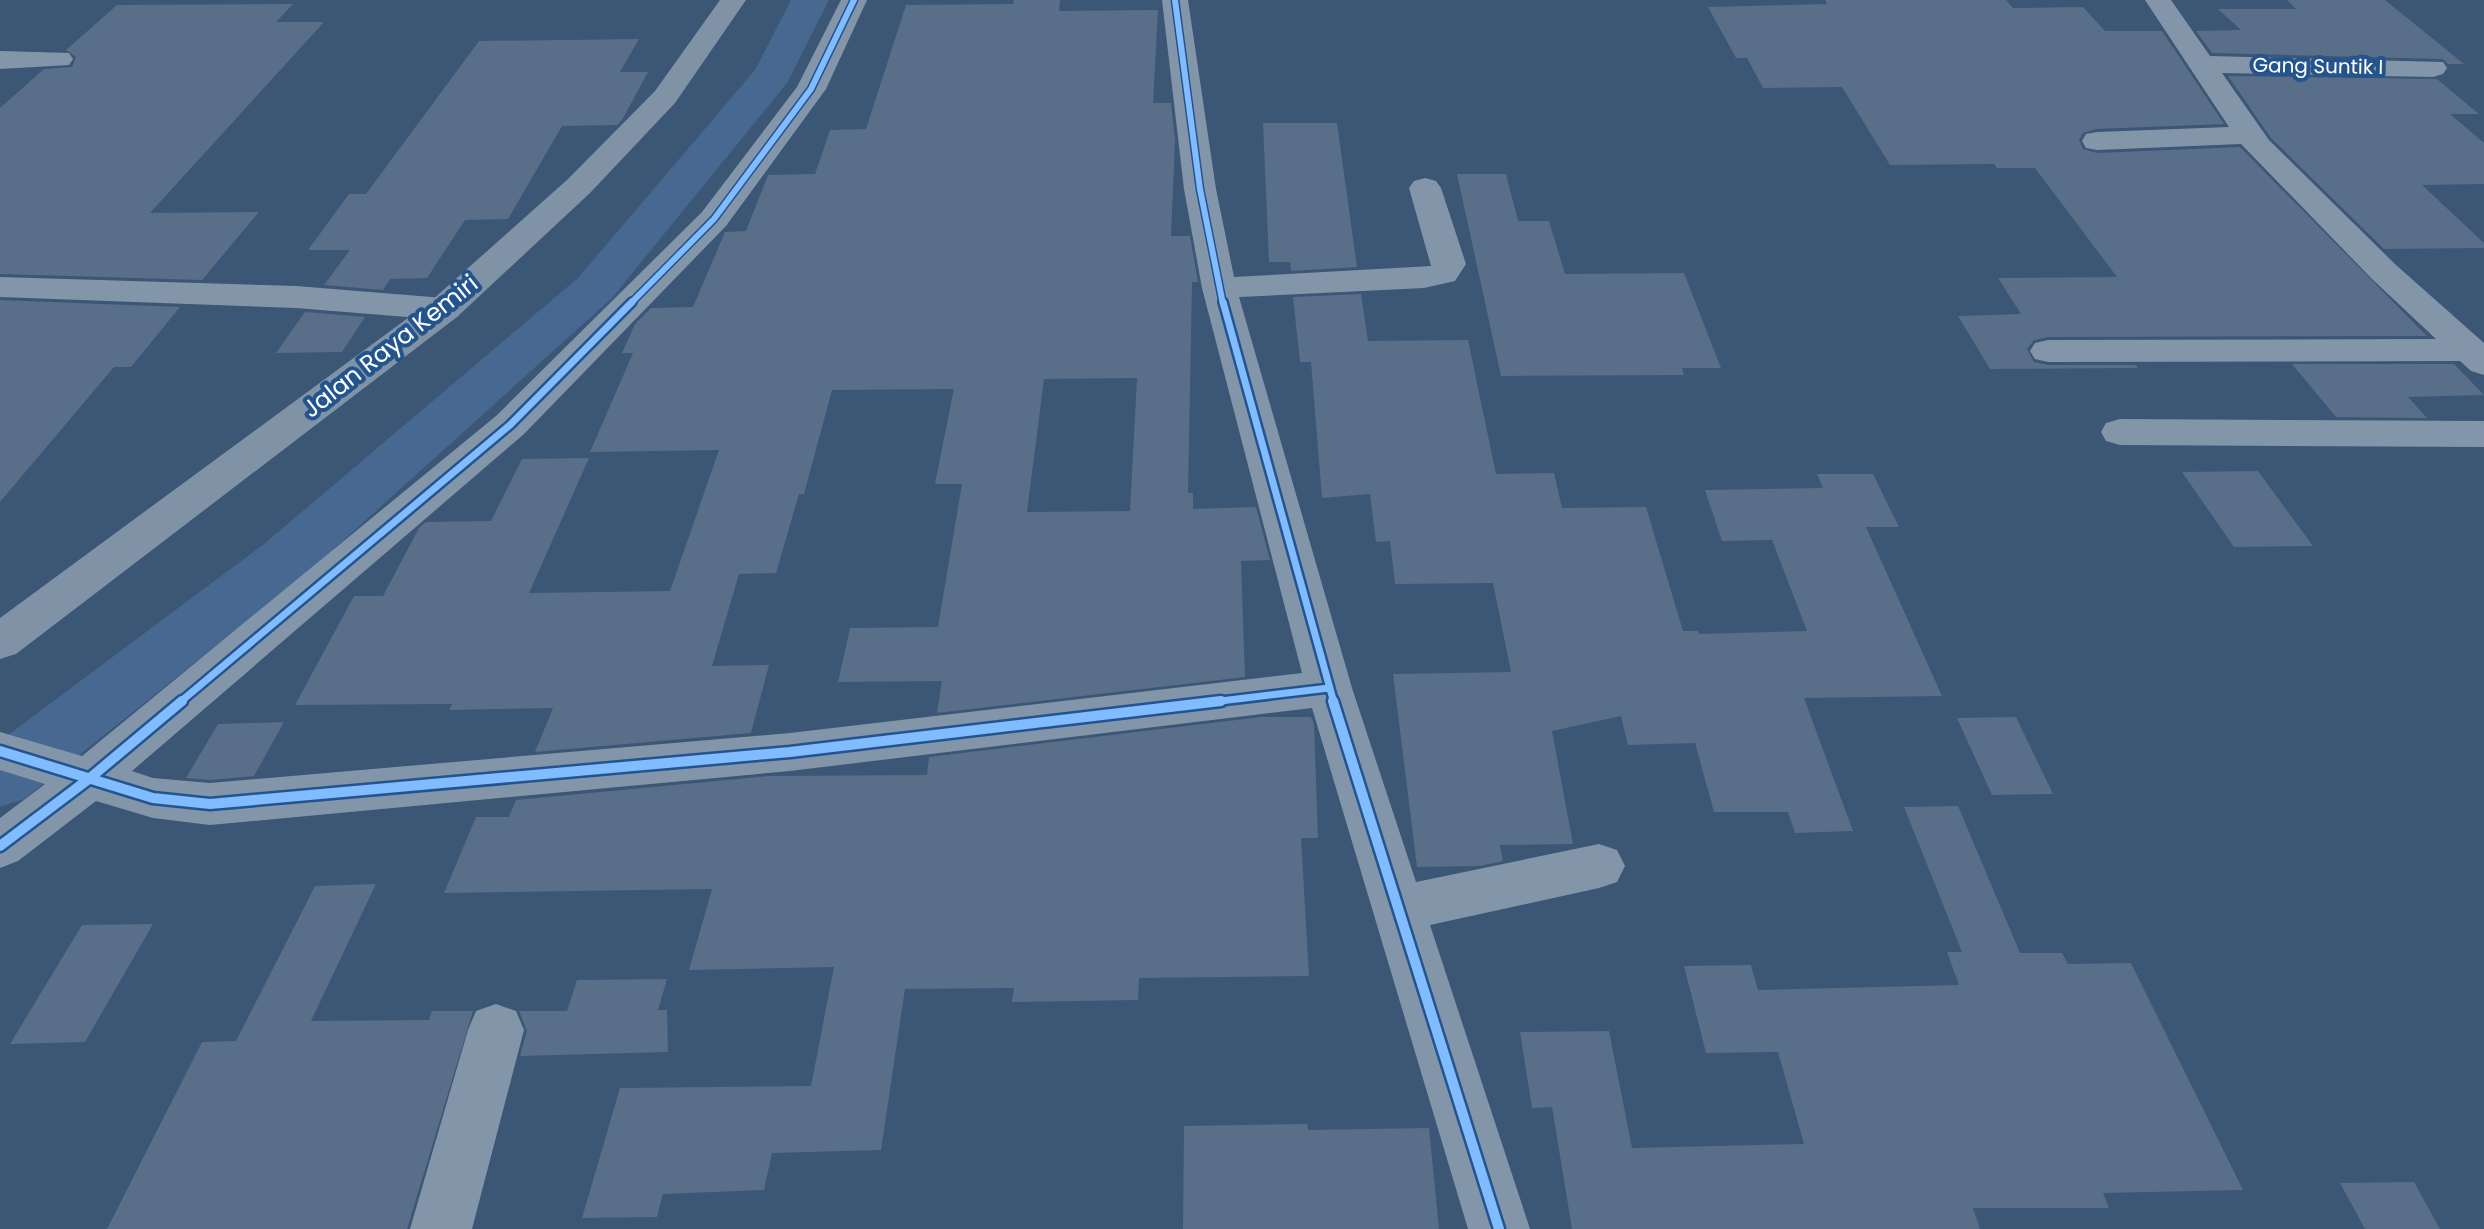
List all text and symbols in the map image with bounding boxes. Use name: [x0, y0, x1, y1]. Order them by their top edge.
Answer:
street label: Gang Suntik I: [2252, 51, 2384, 81]
street label: Jalan Raya Kemiri: [295, 267, 485, 425]

